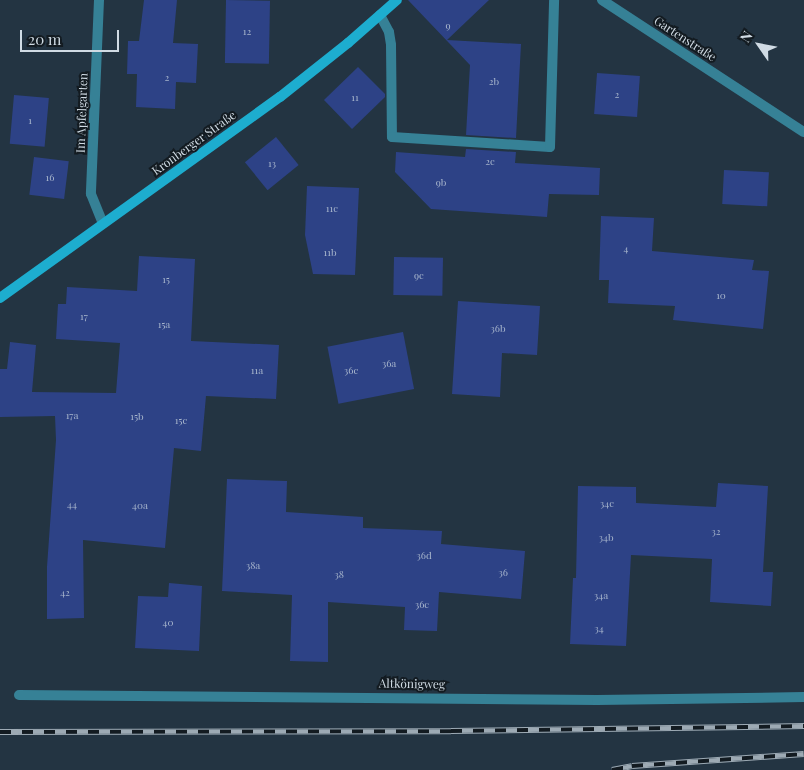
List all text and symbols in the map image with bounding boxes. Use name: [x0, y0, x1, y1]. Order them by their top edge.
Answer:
street label: Gartenstraße: [651, 14, 719, 64]
scale bar: [22, 20, 121, 52]
house number: 9: [445, 20, 451, 32]
north arrow: [734, 20, 784, 70]
house number: 12: [243, 26, 251, 38]
text: N: [735, 27, 757, 46]
text: 20 m: [28, 29, 61, 49]
house number: 2: [165, 72, 169, 84]
street label: Im Apfelgarten: [73, 73, 91, 153]
house number: 2b: [489, 76, 499, 88]
house number: 2: [615, 89, 619, 101]
house number: 11: [351, 92, 359, 104]
street label: Kronberger Straße: [149, 108, 239, 178]
house number: 1: [28, 115, 32, 127]
house number: 2c: [485, 156, 495, 168]
house number: 13: [268, 158, 276, 170]
house number: 16: [46, 172, 54, 184]
house number: 9b: [436, 177, 446, 189]
house number: 11c: [326, 203, 338, 215]
house number: 4: [624, 243, 628, 255]
house number: 11b: [323, 247, 337, 259]
house number: 9c: [414, 270, 424, 282]
house number: 15: [162, 274, 170, 286]
house number: 10: [716, 290, 726, 302]
house number: 17: [80, 311, 88, 323]
house number: 15a: [158, 319, 170, 331]
house number: 36b: [490, 323, 506, 335]
house number: 36a: [382, 358, 396, 370]
house number: 11a: [251, 365, 263, 377]
house number: 36c: [344, 365, 358, 377]
house number: 17a: [66, 410, 78, 422]
house number: 15b: [130, 411, 144, 423]
house number: 15c: [175, 415, 187, 427]
house number: 34c: [600, 498, 614, 510]
house number: 44: [67, 499, 77, 511]
house number: 40a: [132, 500, 148, 512]
house number: 32: [711, 526, 721, 538]
house number: 34b: [598, 532, 614, 544]
house number: 36d: [416, 550, 432, 562]
house number: 38a: [246, 560, 260, 572]
house number: 36: [498, 567, 508, 579]
house number: 38: [334, 569, 344, 581]
house number: 42: [60, 587, 70, 599]
house number: 34a: [594, 590, 608, 602]
house number: 36e: [415, 599, 429, 611]
house number: 40: [163, 617, 173, 629]
house number: 34: [594, 623, 604, 635]
street label: Altkönigweg: [379, 676, 445, 692]

